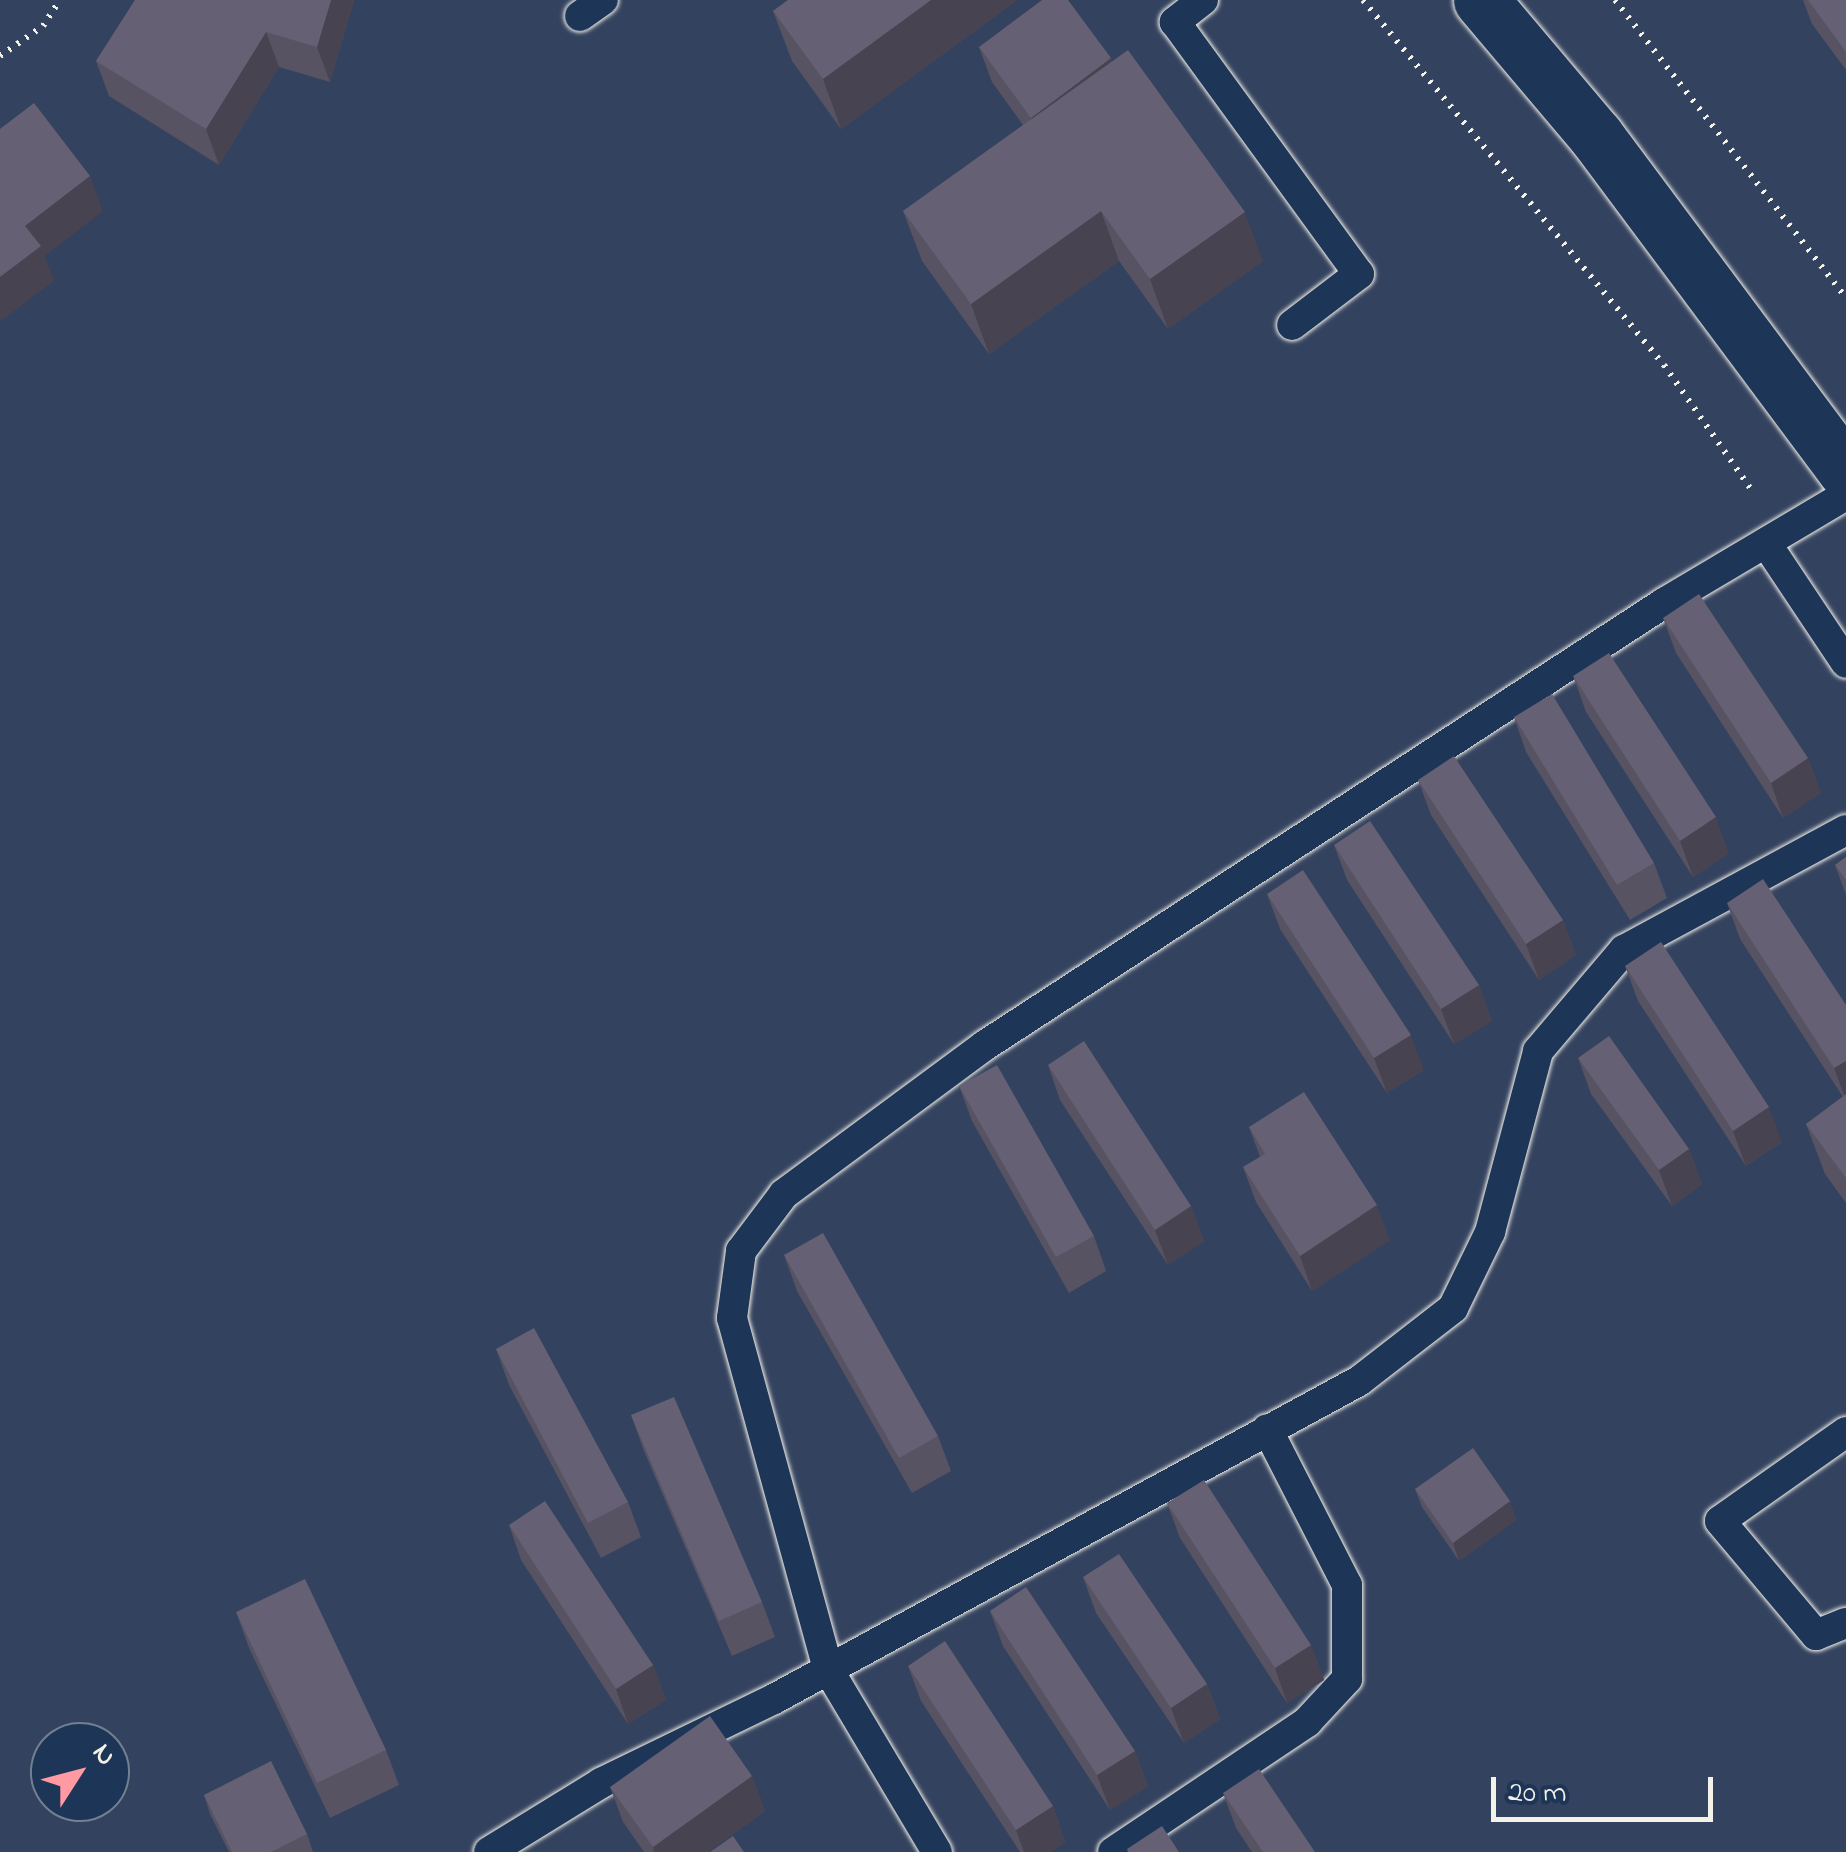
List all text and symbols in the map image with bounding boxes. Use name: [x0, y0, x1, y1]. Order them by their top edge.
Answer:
north arrow: [30, 1722, 130, 1822]
text: N: [81, 1736, 125, 1775]
scale bar: [1496, 1757, 1718, 1819]
text: 20 m: [1508, 1772, 1567, 1816]

